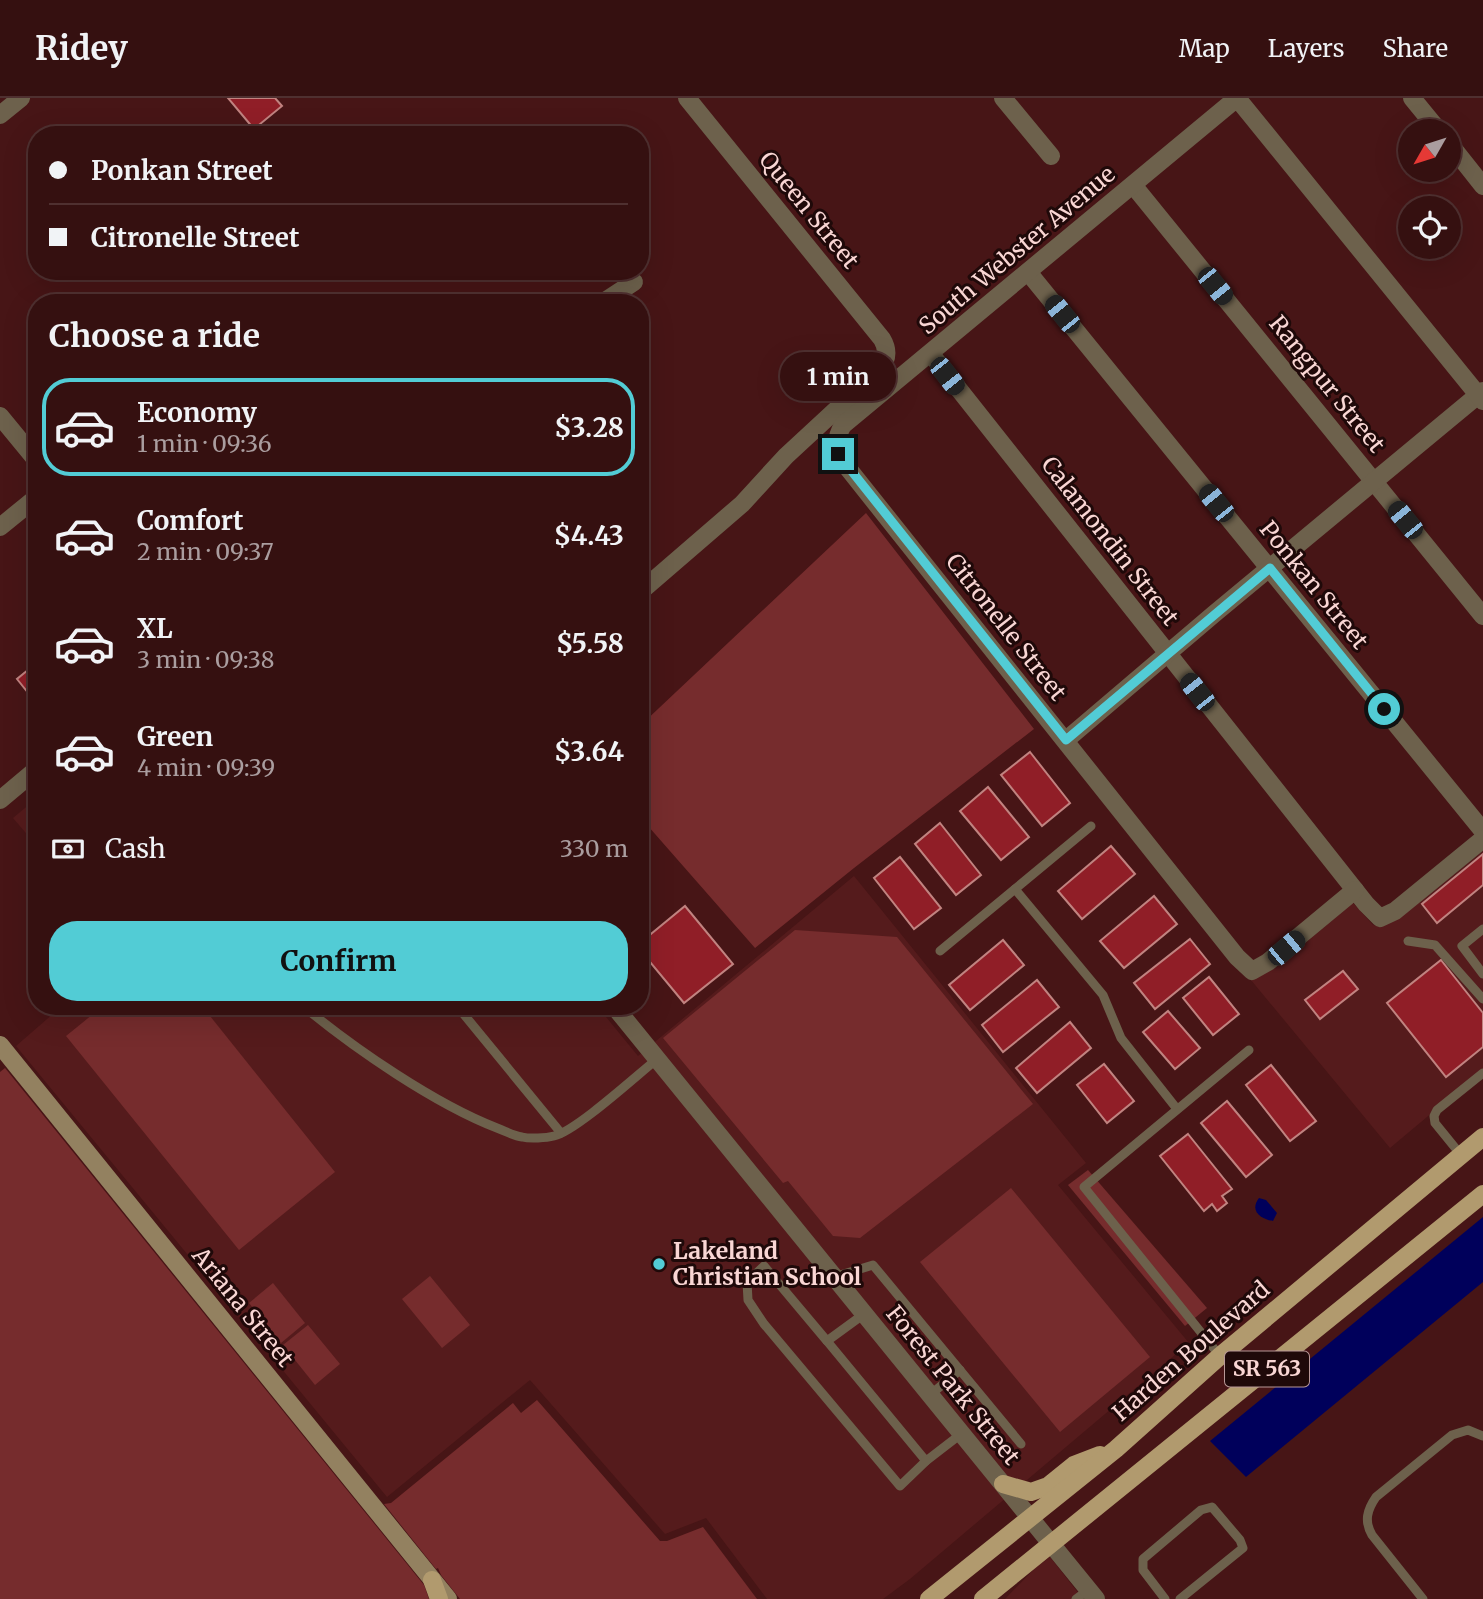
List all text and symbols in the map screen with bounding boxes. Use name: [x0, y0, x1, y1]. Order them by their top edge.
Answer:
text: Ridey: [35, 28, 128, 69]
text: Map: [1179, 33, 1230, 64]
text: Layers: [1268, 33, 1344, 64]
text: Share: [1382, 33, 1448, 64]
north arrow: [1398, 119, 1461, 182]
map controls: [1398, 119, 1461, 259]
street label: Queen Street: [753, 145, 865, 274]
text: Ponkan Street: [91, 154, 273, 187]
street label: South Webster Avenue: [913, 159, 1121, 340]
button: locate: [1398, 196, 1461, 259]
text: Citronelle Street: [91, 221, 299, 254]
car: [1194, 263, 1237, 309]
car: [1041, 291, 1084, 337]
street label: Rangpur Street: [1263, 309, 1391, 458]
text: Choose a ride: [49, 316, 260, 356]
callout: 1 min: [780, 352, 896, 402]
car: [926, 353, 969, 399]
text: 1 min: [807, 362, 869, 391]
icon: car: [53, 396, 116, 459]
text: Economy: [137, 396, 257, 429]
text: $3.28: [554, 411, 624, 444]
text: 1 min · 09:36: [137, 429, 272, 458]
route end: [822, 438, 854, 470]
street label: Calamondin Street: [1035, 450, 1185, 631]
car: [1195, 480, 1238, 526]
car: [1384, 497, 1427, 543]
icon: car: [53, 504, 116, 567]
text: Comfort: [137, 504, 243, 537]
street label: Ponkan Street: [1254, 515, 1375, 655]
text: $4.43: [554, 519, 624, 552]
text: 2 min · 09:37: [137, 537, 274, 566]
street label: Citronelle Street: [940, 547, 1073, 706]
icon: car: [53, 612, 116, 675]
text: XL: [137, 612, 173, 645]
text: $5.58: [556, 627, 624, 660]
text: 3 min · 09:38: [137, 645, 274, 674]
car: [1176, 669, 1219, 715]
route start: [1368, 693, 1400, 725]
icon: car: [53, 720, 116, 783]
text: Green: [137, 720, 213, 753]
text: $3.64: [554, 735, 624, 768]
text: 4 min · 09:39: [137, 753, 275, 782]
icon: cash: [49, 830, 87, 868]
text: Cash: [105, 832, 166, 865]
text: 330 m: [560, 834, 628, 863]
button: Confirm: [49, 921, 628, 1001]
car: [1264, 926, 1309, 970]
place label: Lakeland Christian School: [673, 1236, 862, 1291]
street label: Ariana Street: [186, 1240, 300, 1372]
marker: Lakeland Christian School: [651, 1256, 667, 1272]
street label: Harden Boulevard: [1106, 1274, 1275, 1427]
street label: Forest Park Street: [880, 1299, 1027, 1470]
road number: SR 563: [1225, 1352, 1309, 1386]

